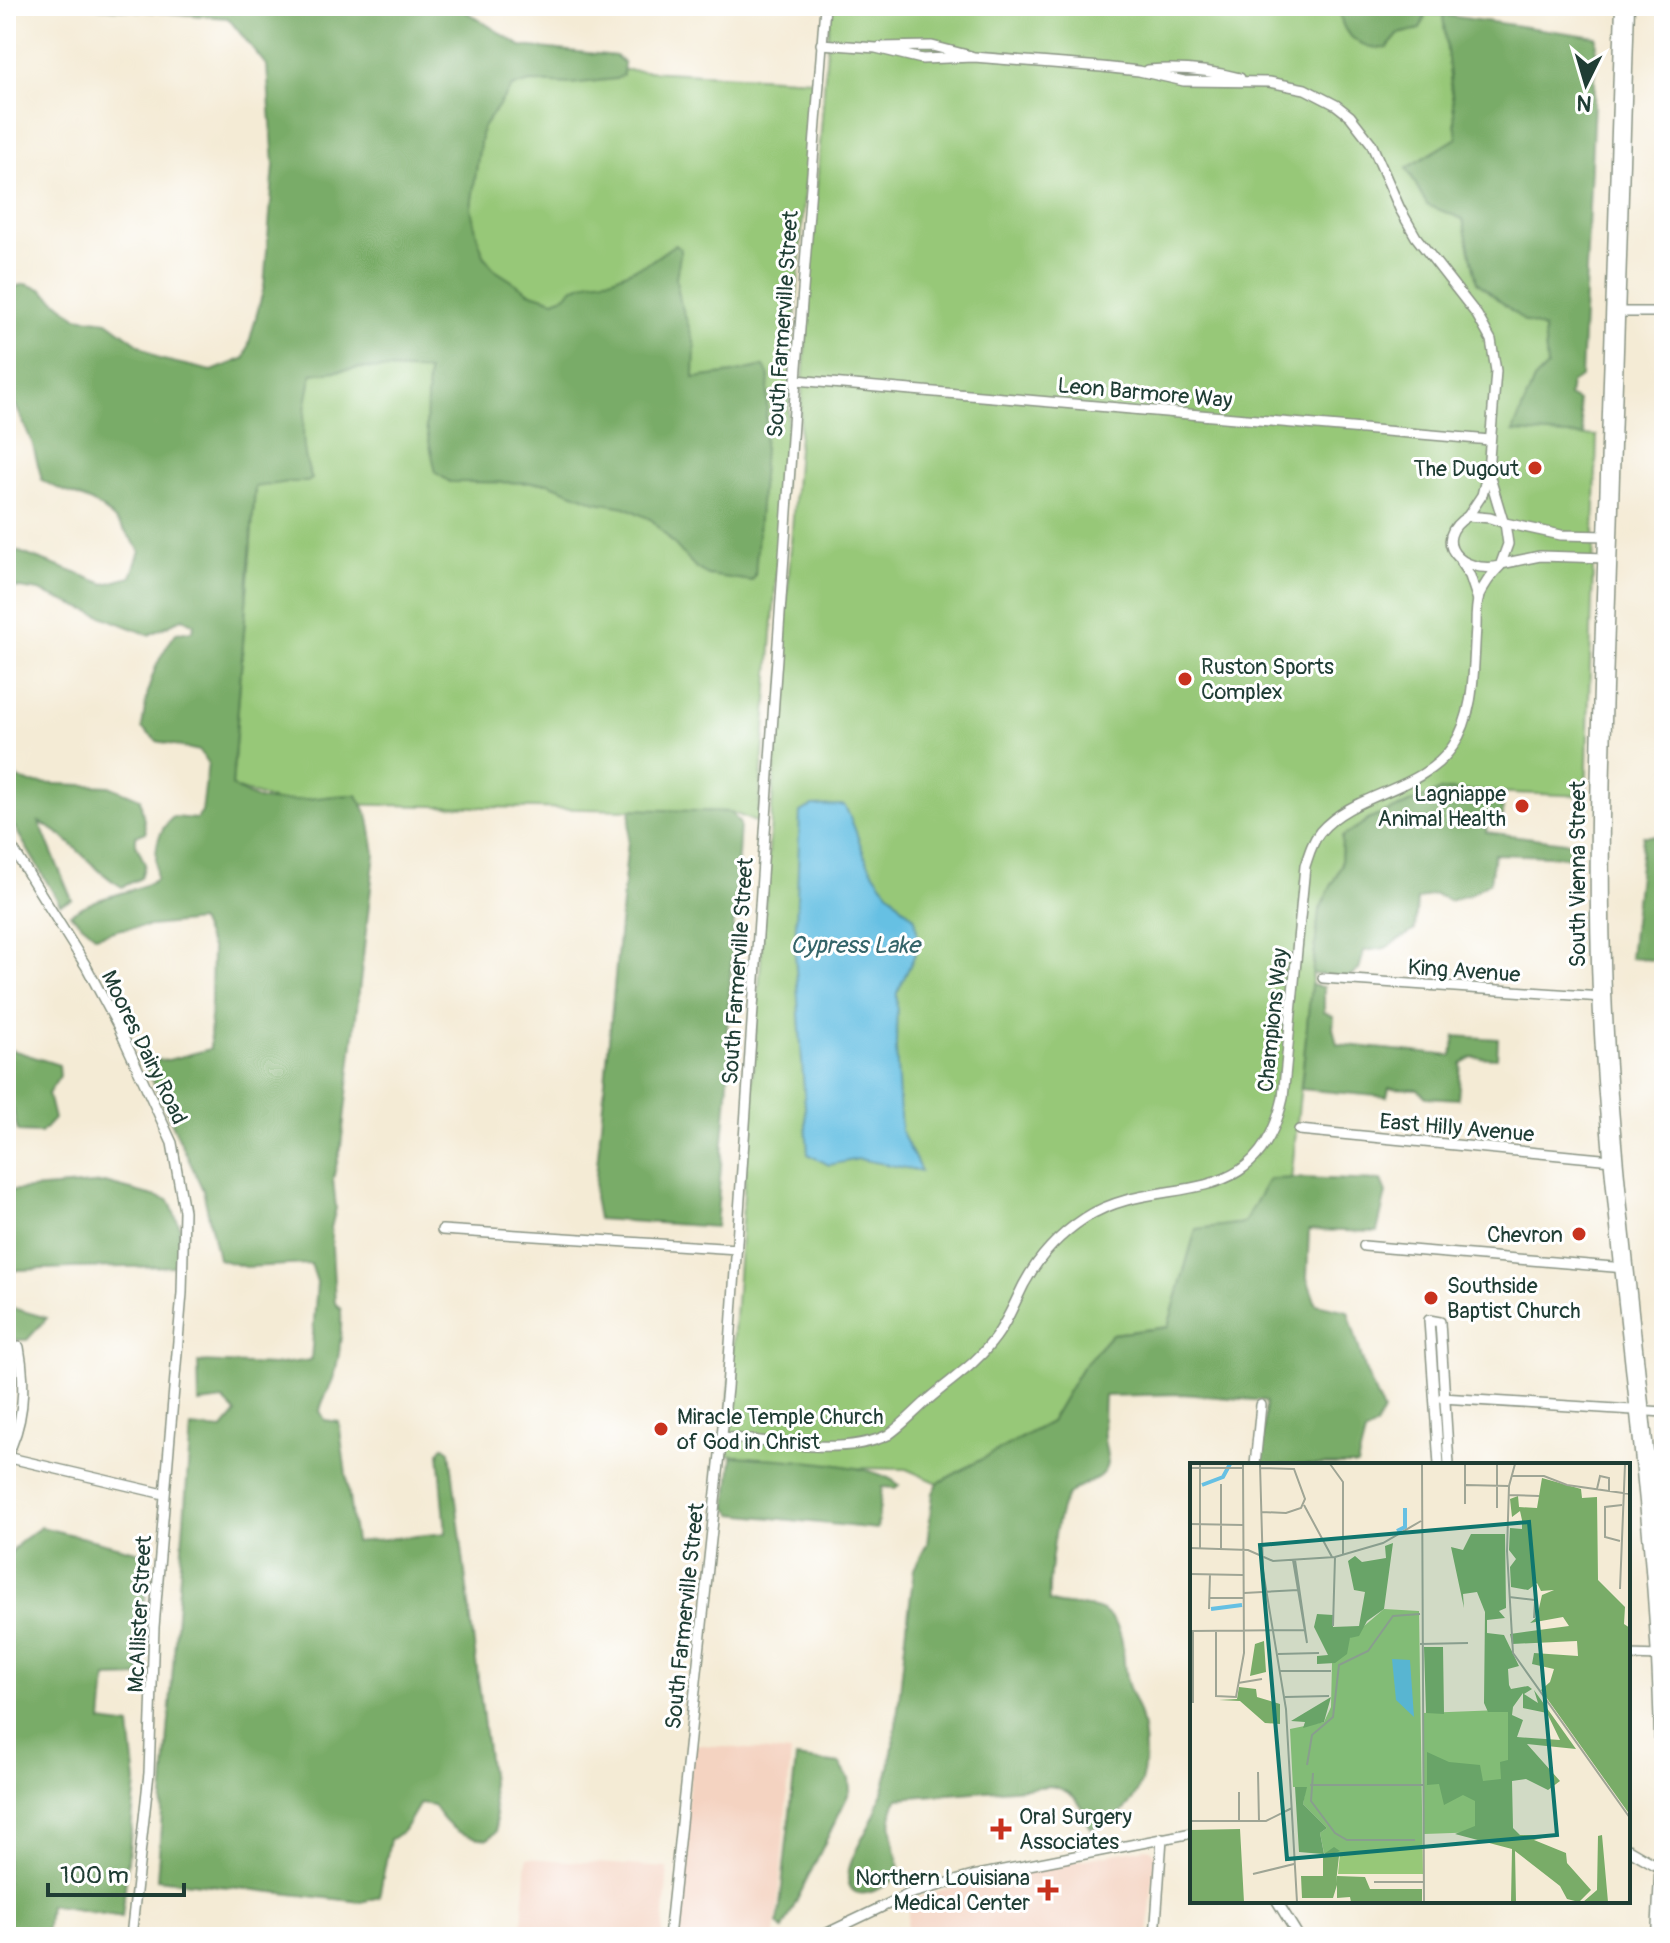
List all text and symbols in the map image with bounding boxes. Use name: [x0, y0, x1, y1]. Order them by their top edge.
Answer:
north arrow: [1546, 44, 1626, 124]
text: N: [1576, 88, 1593, 118]
street label: South Farmerville Street: [761, 209, 805, 439]
street label: Leon Barmore Way: [1056, 371, 1234, 415]
place label: The Dugout: [1414, 455, 1519, 483]
marker: The Dugout: [1526, 459, 1544, 477]
place label: Ruston Sports Complex: [1201, 653, 1334, 706]
marker: Ruston Sports Complex: [1176, 670, 1194, 688]
place label: Lagniappe Animal Health: [1378, 780, 1506, 833]
street label: South Vienna Street: [1564, 781, 1592, 967]
marker: Lagniappe Animal Health: [1513, 797, 1531, 815]
street label: South Farmerville Street: [716, 856, 760, 1086]
water label: Cypress Lake: [790, 931, 922, 960]
street label: Champions Way: [1252, 947, 1294, 1093]
street label: King Avenue: [1407, 953, 1521, 989]
street label: Moores Dairy Road: [95, 966, 193, 1129]
street label: East Hilly Avenue: [1378, 1107, 1536, 1149]
place label: Chevron: [1487, 1221, 1563, 1249]
marker: Chevron: [1570, 1225, 1588, 1243]
place label: Southside Baptist Church: [1447, 1272, 1581, 1325]
marker: Southside Baptist Church: [1422, 1289, 1440, 1307]
place label: Miracle Temple Church of God in Christ: [677, 1403, 883, 1456]
marker: Miracle Temple Church of God in Christ: [652, 1420, 670, 1438]
inset map: [1190, 1463, 1630, 1903]
street label: South Farmerville Street: [659, 1501, 711, 1731]
street label: McAllister Street: [122, 1535, 158, 1693]
place label: Oral Surgery Associates: [1019, 1803, 1132, 1856]
marker: Oral Surgery Associates: [990, 1818, 1012, 1840]
scale bar: [48, 1847, 184, 1897]
text: 100 m: [60, 1861, 129, 1890]
place label: Northern Louisiana Medical Center: [855, 1864, 1030, 1917]
marker: Northern Louisiana Medical Center: [1037, 1879, 1059, 1901]

